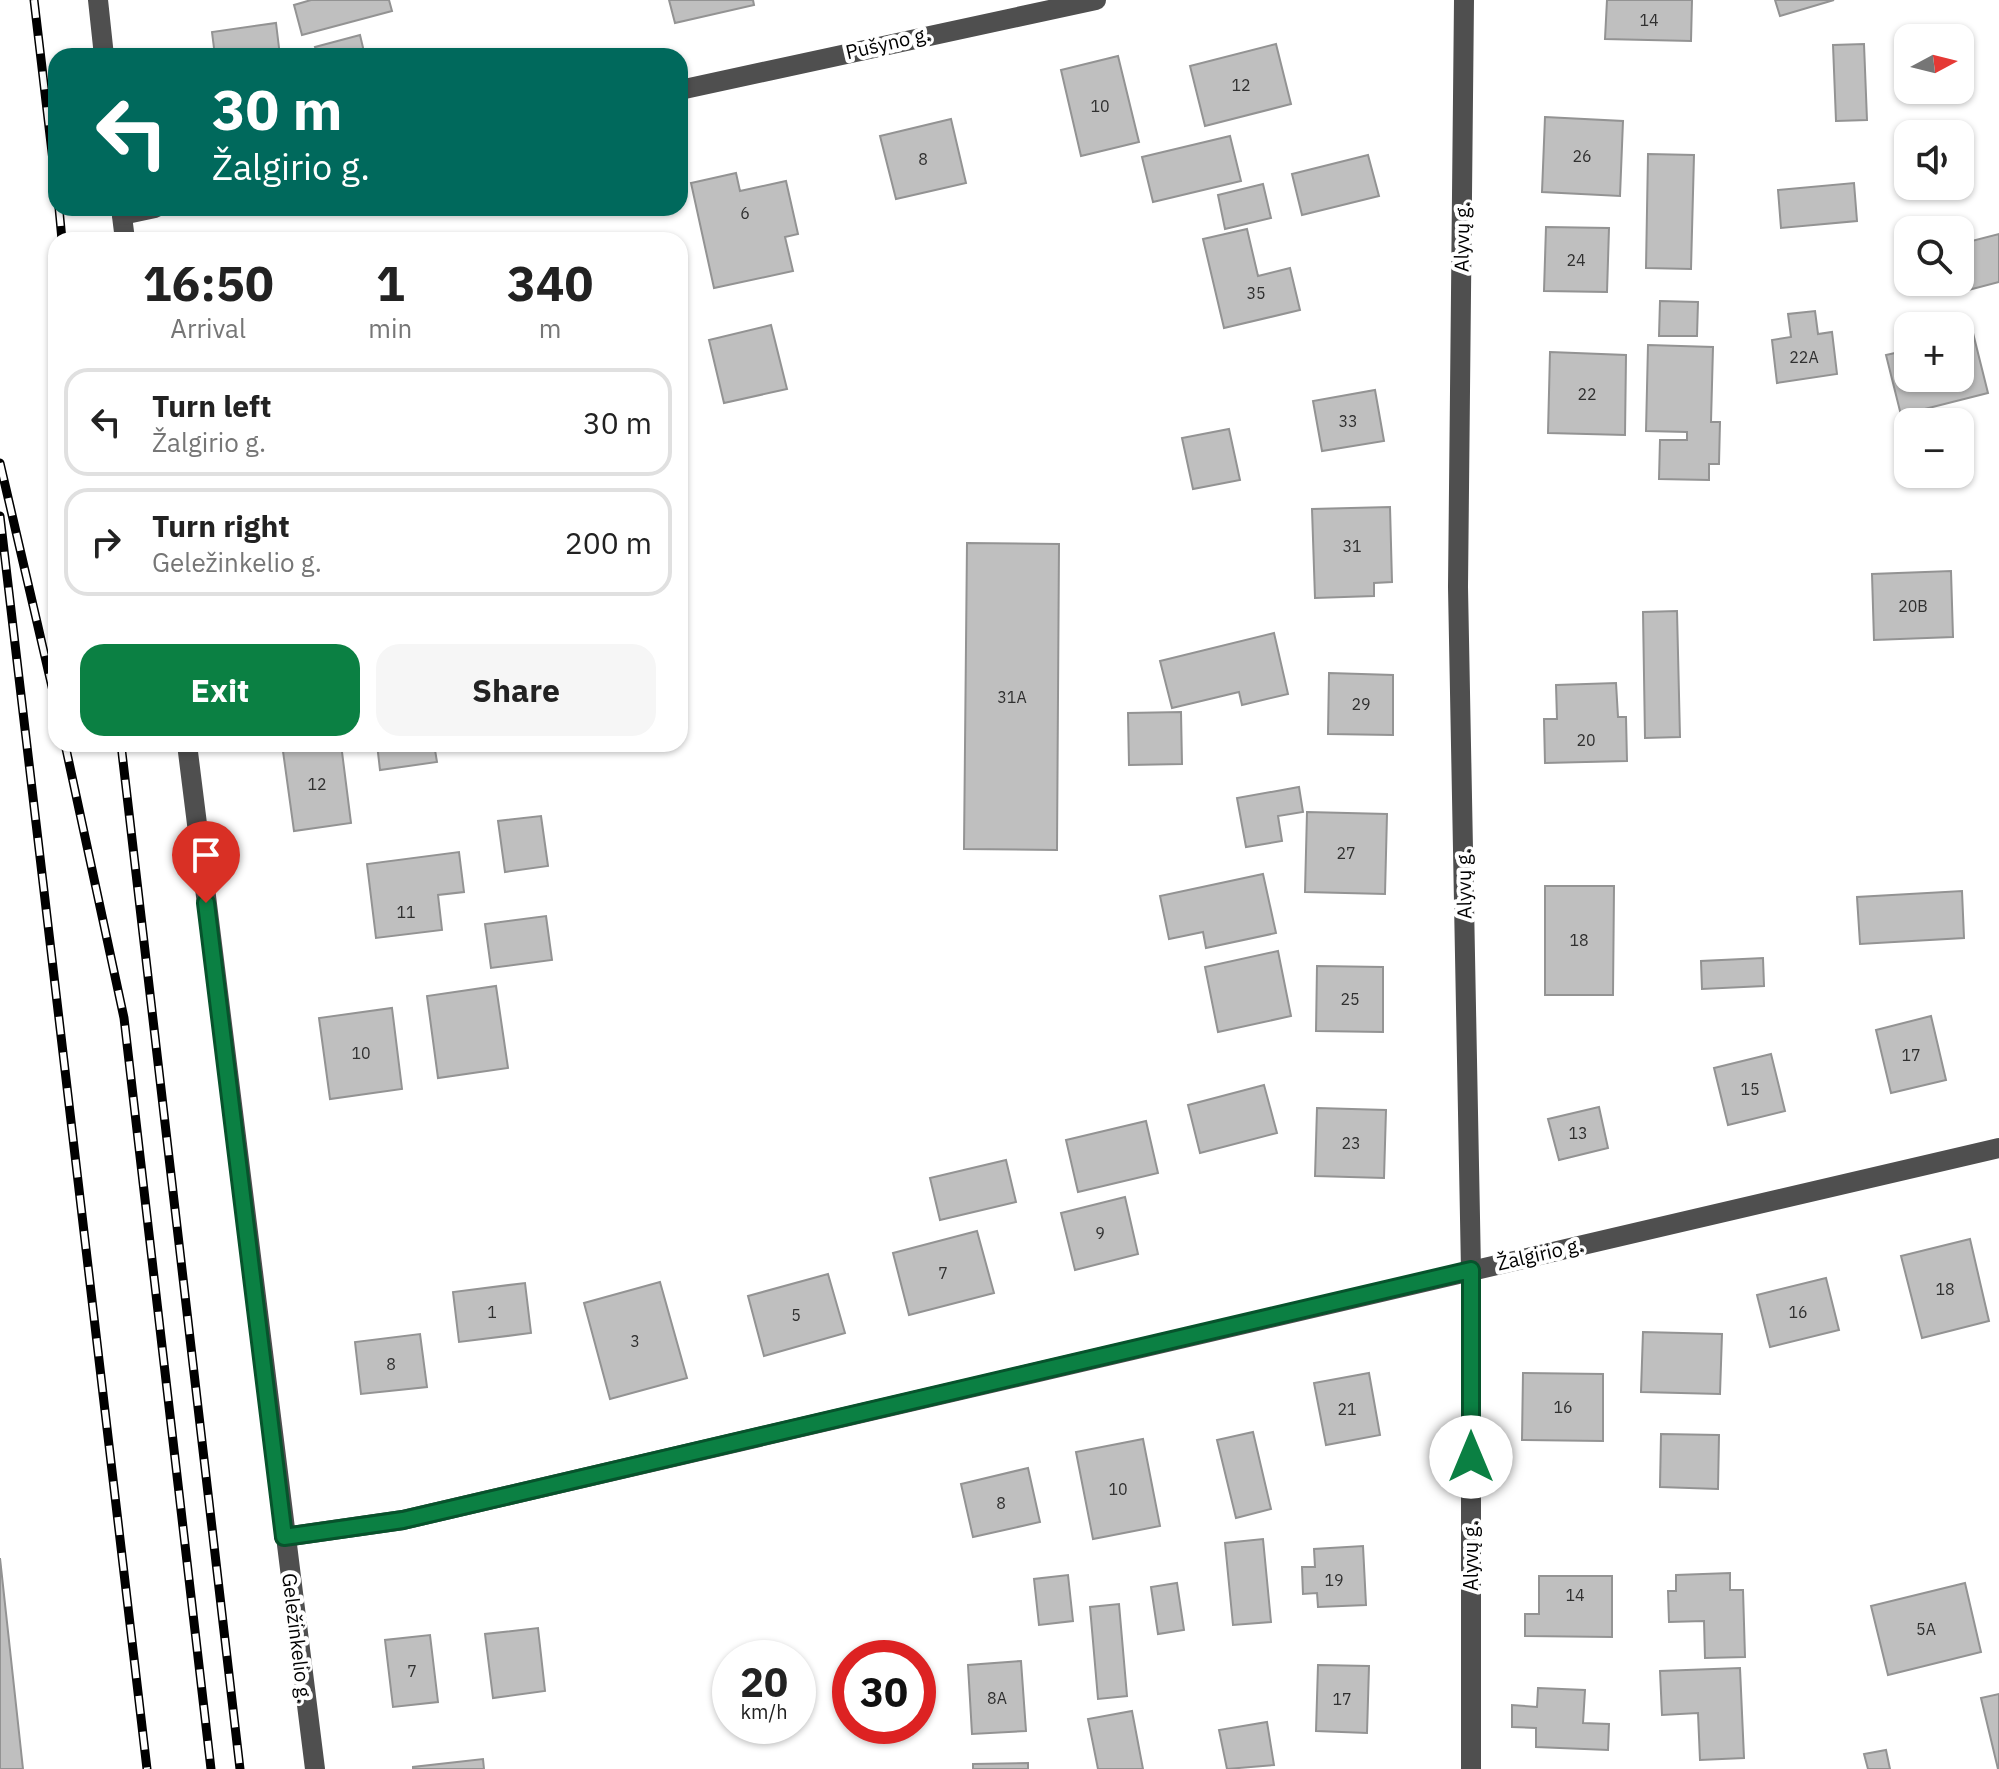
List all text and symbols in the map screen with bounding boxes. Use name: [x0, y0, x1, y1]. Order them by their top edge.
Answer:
house number: 14: [1639, 10, 1659, 30]
street label: Pušyno g.: [843, 20, 933, 65]
north arrow: [1894, 24, 1974, 104]
map controls: [1894, 24, 1974, 488]
text: 30 m: [212, 73, 342, 145]
house number: 12: [1231, 75, 1251, 95]
icon: left: [80, 80, 184, 184]
house number: 10: [1090, 96, 1110, 116]
button: sound: [1894, 120, 1974, 200]
text: Žalgirio g.: [212, 143, 370, 190]
house number: 26: [1572, 146, 1592, 166]
house number: 8: [918, 149, 928, 169]
street label: Alyvų g.: [1447, 202, 1476, 272]
house number: 6: [740, 203, 750, 223]
button: search: [1894, 216, 1974, 296]
house number: 24: [1566, 250, 1586, 270]
text: 16:50: [143, 252, 274, 314]
text: 1: [376, 252, 405, 314]
text: 340: [507, 252, 593, 314]
house number: 35: [1246, 283, 1266, 303]
text: Arrival: [170, 311, 246, 345]
text: min: [368, 311, 412, 345]
text: m: [539, 311, 561, 345]
button: +: [1894, 312, 1974, 392]
house number: 22A: [1789, 347, 1819, 367]
house number: 22: [1577, 384, 1597, 404]
text: Turn left: [152, 386, 271, 425]
icon: left: [84, 400, 128, 444]
text: 30 m: [583, 403, 652, 442]
button: −: [1894, 408, 1974, 488]
house number: 33: [1338, 411, 1358, 431]
text: Žalgirio g.: [152, 425, 266, 459]
text: Turn right: [152, 506, 290, 545]
icon: right: [84, 520, 128, 564]
text: 200 m: [565, 523, 652, 562]
house number: 31: [1342, 536, 1362, 556]
text: Geležinkelio g.: [152, 545, 322, 579]
house number: 20B: [1898, 596, 1928, 616]
button: Exit: [80, 644, 360, 736]
button: Share: [376, 644, 656, 736]
house number: 31A: [997, 687, 1027, 707]
house number: 29: [1351, 694, 1371, 714]
house number: 20: [1576, 730, 1596, 750]
house number: 12: [307, 774, 327, 794]
pin: [172, 821, 240, 903]
icon: arrive: [184, 833, 228, 877]
house number: 27: [1336, 843, 1356, 863]
street label: Alyvų g.: [1449, 849, 1478, 919]
house number: 11: [396, 902, 416, 922]
house number: 18: [1569, 930, 1589, 950]
house number: 25: [1340, 989, 1360, 1009]
house number: 10: [351, 1043, 371, 1063]
house number: 17: [1901, 1045, 1921, 1065]
house number: 15: [1740, 1079, 1760, 1099]
house number: 13: [1568, 1123, 1588, 1143]
house number: 23: [1341, 1133, 1361, 1153]
house number: 9: [1095, 1223, 1105, 1243]
street label: Žalgirio g.: [1494, 1230, 1586, 1277]
house number: 7: [938, 1263, 948, 1283]
house number: 18: [1935, 1279, 1955, 1299]
house number: 1: [487, 1302, 497, 1322]
house number: 16: [1788, 1302, 1808, 1322]
house number: 5: [791, 1305, 801, 1325]
house number: 3: [630, 1331, 640, 1351]
house number: 8: [386, 1354, 396, 1374]
house number: 16: [1553, 1397, 1573, 1417]
house number: 21: [1337, 1399, 1357, 1419]
position arrow: [1429, 1415, 1513, 1499]
house number: 10: [1108, 1479, 1128, 1499]
house number: 8: [996, 1493, 1006, 1513]
street label: Alyvų g.: [1457, 1521, 1484, 1591]
house number: 19: [1324, 1570, 1344, 1590]
street label: Geležinkelio g.: [276, 1571, 319, 1704]
house number: 14: [1565, 1585, 1585, 1605]
house number: 5A: [1916, 1619, 1936, 1639]
speed limit sign: 30: [832, 1640, 936, 1744]
text: 20: [740, 1656, 788, 1708]
house number: 7: [407, 1661, 417, 1681]
house number: 8A: [987, 1688, 1007, 1708]
house number: 17: [1332, 1689, 1352, 1709]
text: km/h: [740, 1698, 788, 1725]

